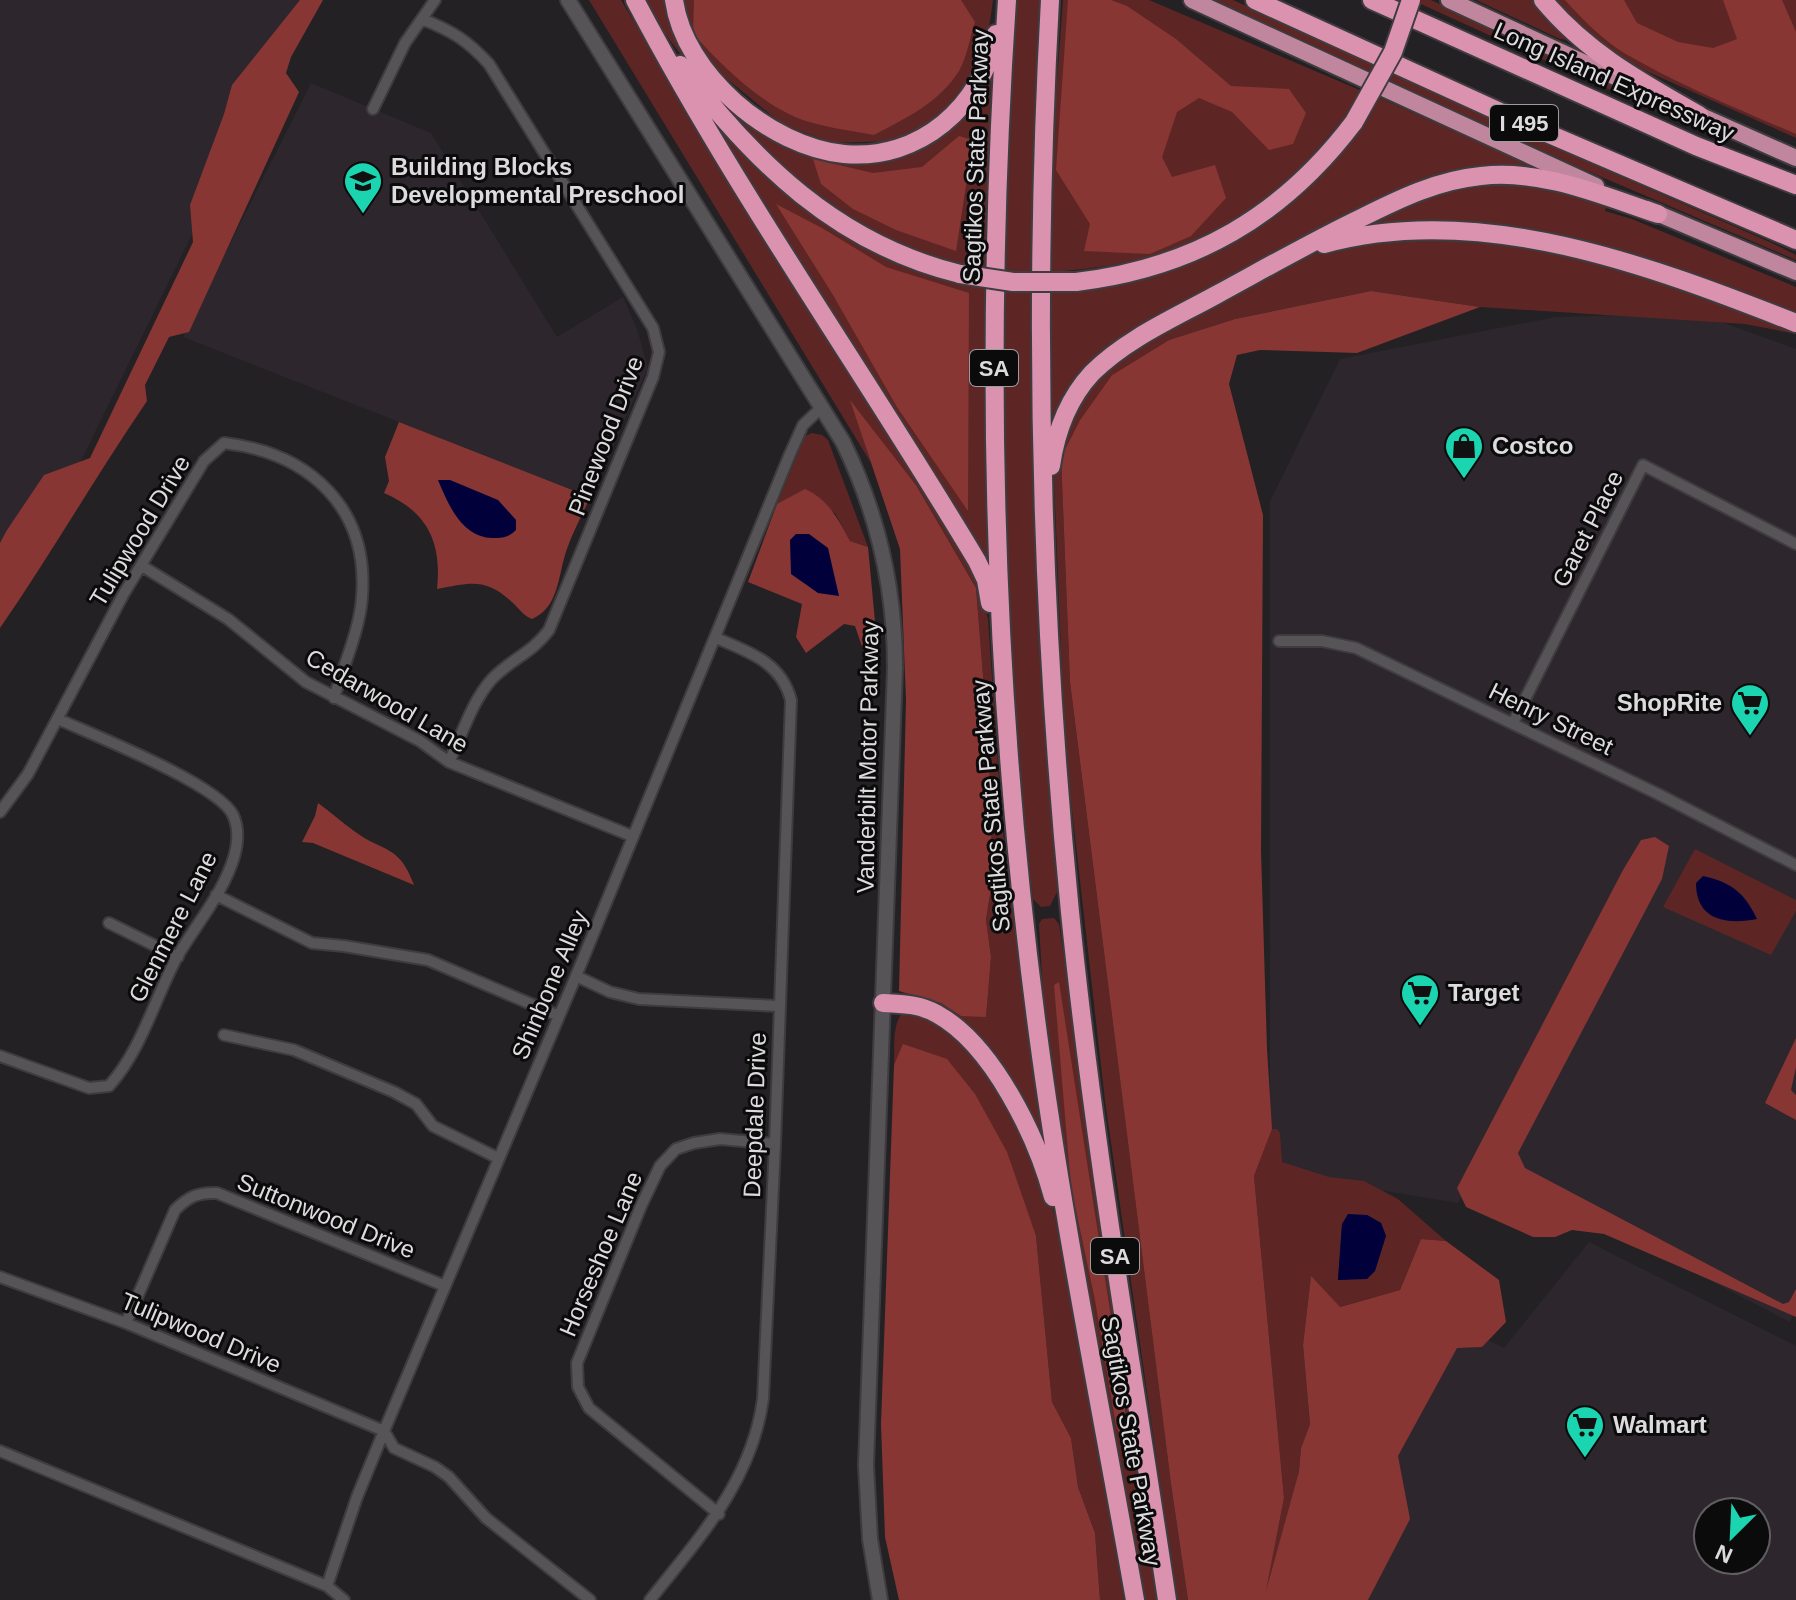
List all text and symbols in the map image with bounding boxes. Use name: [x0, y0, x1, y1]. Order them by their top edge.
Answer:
street label: Long Island Expressway: [1490, 16, 1739, 147]
street label: Sagtikos State Parkway: [958, 29, 993, 283]
road number: I 495: [1490, 105, 1558, 141]
place label: Building Blocks Developmental Preschool: [391, 153, 684, 208]
school or university icon: Building Blocks Developmental Preschool: [342, 160, 384, 215]
road number: SA: [970, 350, 1018, 386]
street label: Pinewood Drive: [563, 353, 648, 519]
shop icon: Costco: [1443, 425, 1485, 480]
place label: Costco: [1492, 432, 1573, 459]
street label: Tulipwood Drive: [84, 450, 195, 611]
street label: Garet Place: [1547, 466, 1628, 591]
street label: Vanderbilt Motor Parkway: [852, 620, 883, 894]
street label: Cedarwood Lane: [301, 643, 473, 758]
street label: Henry Street: [1485, 677, 1618, 760]
street label: Sagtikos State Parkway: [966, 679, 1015, 933]
supermarket icon: ShopRite: [1729, 682, 1771, 737]
place label: ShopRite: [1617, 689, 1722, 716]
street label: Glenmere Lane: [123, 847, 222, 1007]
street label: Shinbone Alley: [506, 906, 593, 1063]
supermarket icon: Target: [1399, 972, 1441, 1027]
place label: Target: [1448, 979, 1520, 1006]
street label: Deepdale Drive: [738, 1032, 771, 1198]
street label: Horseshoe Lane: [554, 1167, 647, 1340]
street label: Suttonwood Drive: [233, 1168, 419, 1264]
road number: SA: [1091, 1238, 1139, 1274]
street label: Tulipwood Drive: [117, 1287, 285, 1378]
street label: Sagtikos State Parkway: [1096, 1314, 1167, 1568]
supermarket icon: Walmart: [1564, 1404, 1606, 1459]
place label: Walmart: [1613, 1411, 1707, 1438]
north arrow: [1692, 1496, 1772, 1576]
text: N: [1712, 1539, 1736, 1568]

